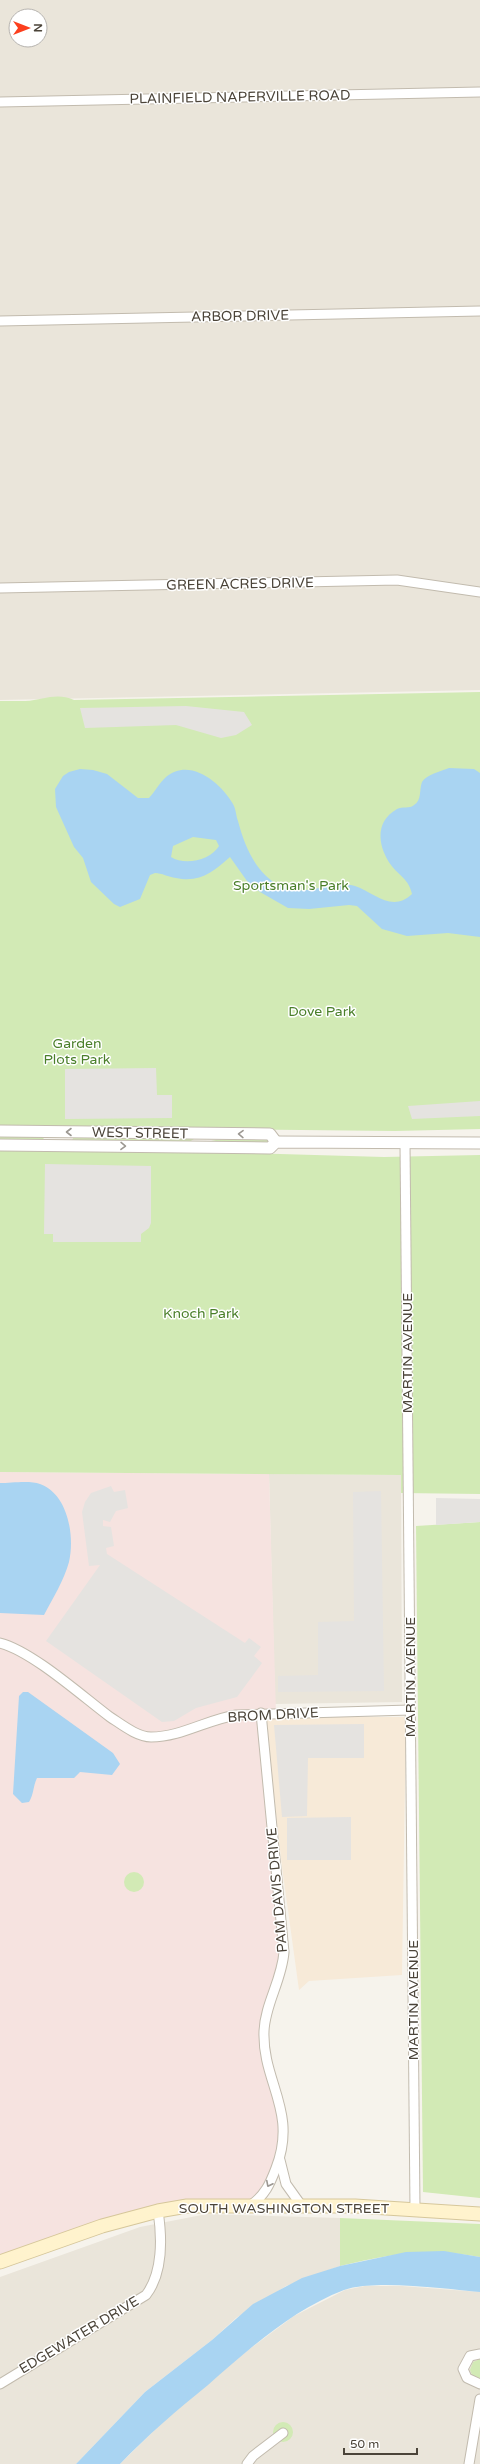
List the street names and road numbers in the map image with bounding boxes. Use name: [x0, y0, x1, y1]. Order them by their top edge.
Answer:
street label: PLAINFIELD NAPERVILLE ROAD: [129, 87, 351, 107]
street label: ARBOR DRIVE: [191, 307, 289, 325]
street label: GREEN ACRES DRIVE: [166, 574, 314, 594]
street label: WEST STREET: [92, 1124, 189, 1142]
street label: MARTIN AVENUE: [399, 1293, 416, 1413]
street label: MARTIN AVENUE: [402, 1617, 419, 1737]
street label: BROM DRIVE: [227, 1704, 319, 1726]
street label: PAM DAVIS DRIVE: [263, 1827, 291, 1953]
street label: MARTIN AVENUE: [405, 1940, 422, 2060]
street label: SOUTH WASHINGTON STREET: [179, 2200, 390, 2217]
street label: EDGEWATER DRIVE: [16, 2292, 142, 2378]

